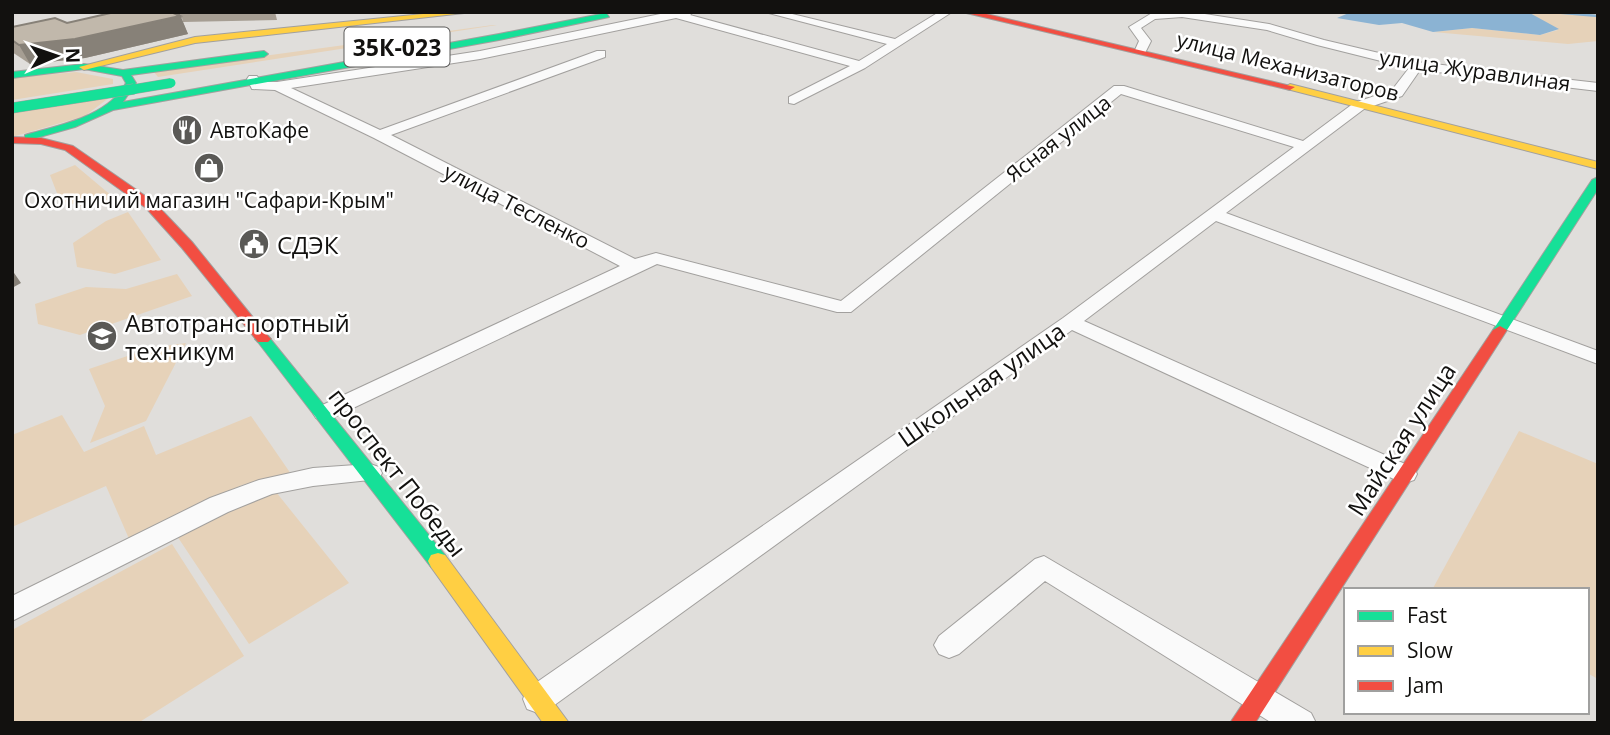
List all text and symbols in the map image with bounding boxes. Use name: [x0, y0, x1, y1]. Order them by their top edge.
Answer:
north arrow: [21, 21, 91, 91]
street label: улица Механизаторов: [1174, 25, 1402, 107]
road number: 35К-023: [344, 28, 450, 66]
street label: улица Журавлиная: [1378, 43, 1572, 97]
text: N: [60, 47, 86, 64]
street label: Ясная улица: [1000, 88, 1116, 188]
restaurant icon: АвтоКафе: [170, 113, 204, 147]
place label: АвтоКафе: [210, 116, 309, 144]
shop icon: Охотничий магазин "Сафари-Крым": [192, 151, 226, 185]
street label: улица Тесленко: [439, 157, 595, 255]
place label: Охотничий магазин "Сафари-Крым": [24, 186, 394, 214]
public building icon: СДЭК: [237, 227, 271, 261]
place label: СДЭК: [277, 228, 339, 261]
place label: Автотранспортный техникум: [125, 306, 350, 367]
street label: Школьная улица: [891, 314, 1071, 454]
school or university icon: Автотранспортный техникум: [85, 319, 119, 353]
street label: Майская улица: [1339, 356, 1463, 522]
street label: проспект Победы: [322, 381, 474, 563]
legend: [1344, 588, 1589, 714]
text: Fast: [1407, 601, 1447, 629]
text: Slow: [1407, 636, 1453, 664]
text: Jam: [1405, 671, 1444, 699]

